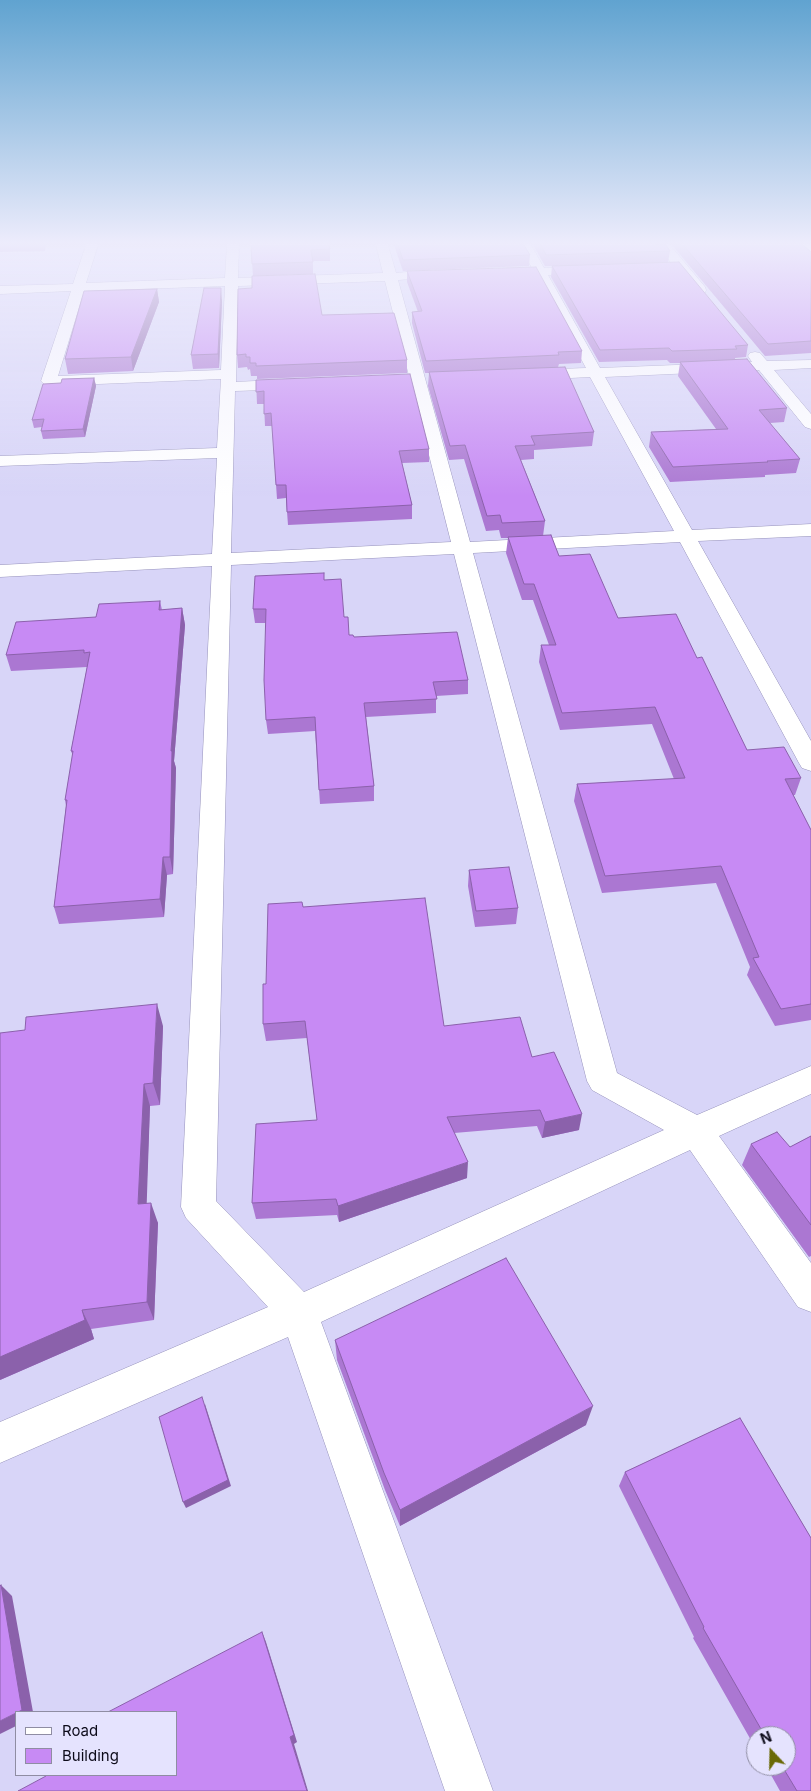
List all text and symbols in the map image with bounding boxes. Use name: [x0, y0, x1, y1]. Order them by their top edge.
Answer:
legend: [15, 1711, 178, 1776]
text: Road: [62, 1721, 98, 1740]
north arrow: [746, 1726, 796, 1776]
text: N: [758, 1728, 774, 1747]
text: Building: [62, 1746, 119, 1765]

